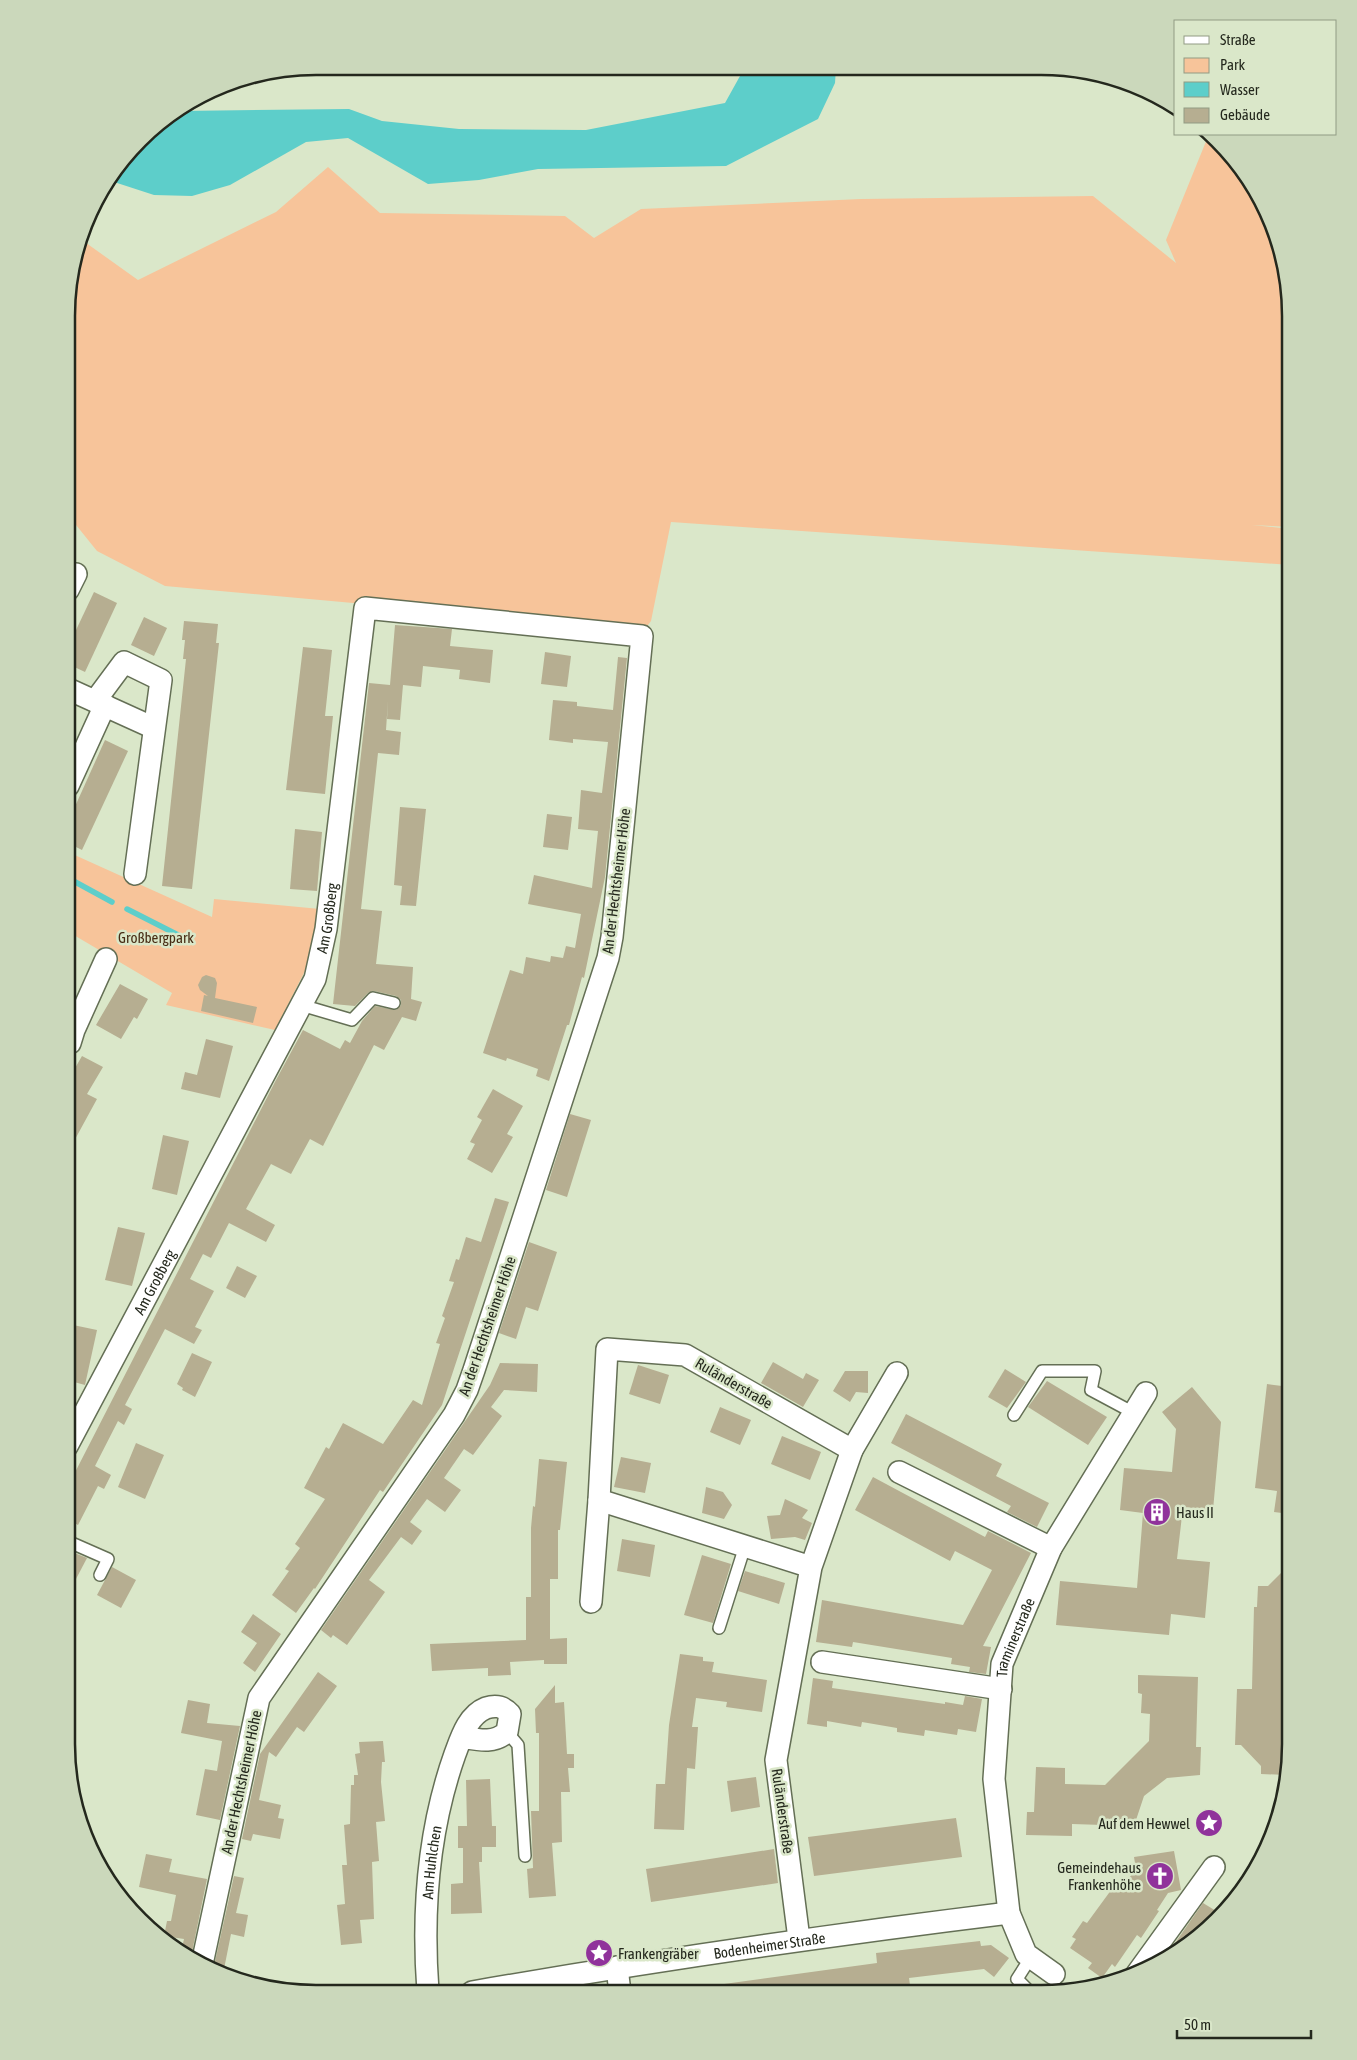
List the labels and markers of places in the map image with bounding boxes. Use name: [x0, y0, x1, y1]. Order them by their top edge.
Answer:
building icon: Haus II: [1142, 1497, 1172, 1527]
place label: Haus II: [1176, 1504, 1214, 1521]
place icon: Auf dem Hewwel: [1194, 1808, 1224, 1838]
place label: Auf dem Hewwel: [1099, 1815, 1190, 1832]
place label: Gemeindehaus Frankenhöhe: [1057, 1859, 1141, 1893]
church icon: Gemeindehaus Frankenhöhe: [1145, 1861, 1175, 1891]
place icon: Frankengräber: [584, 1938, 614, 1968]
place label: Frankengräber: [618, 1945, 699, 1962]

